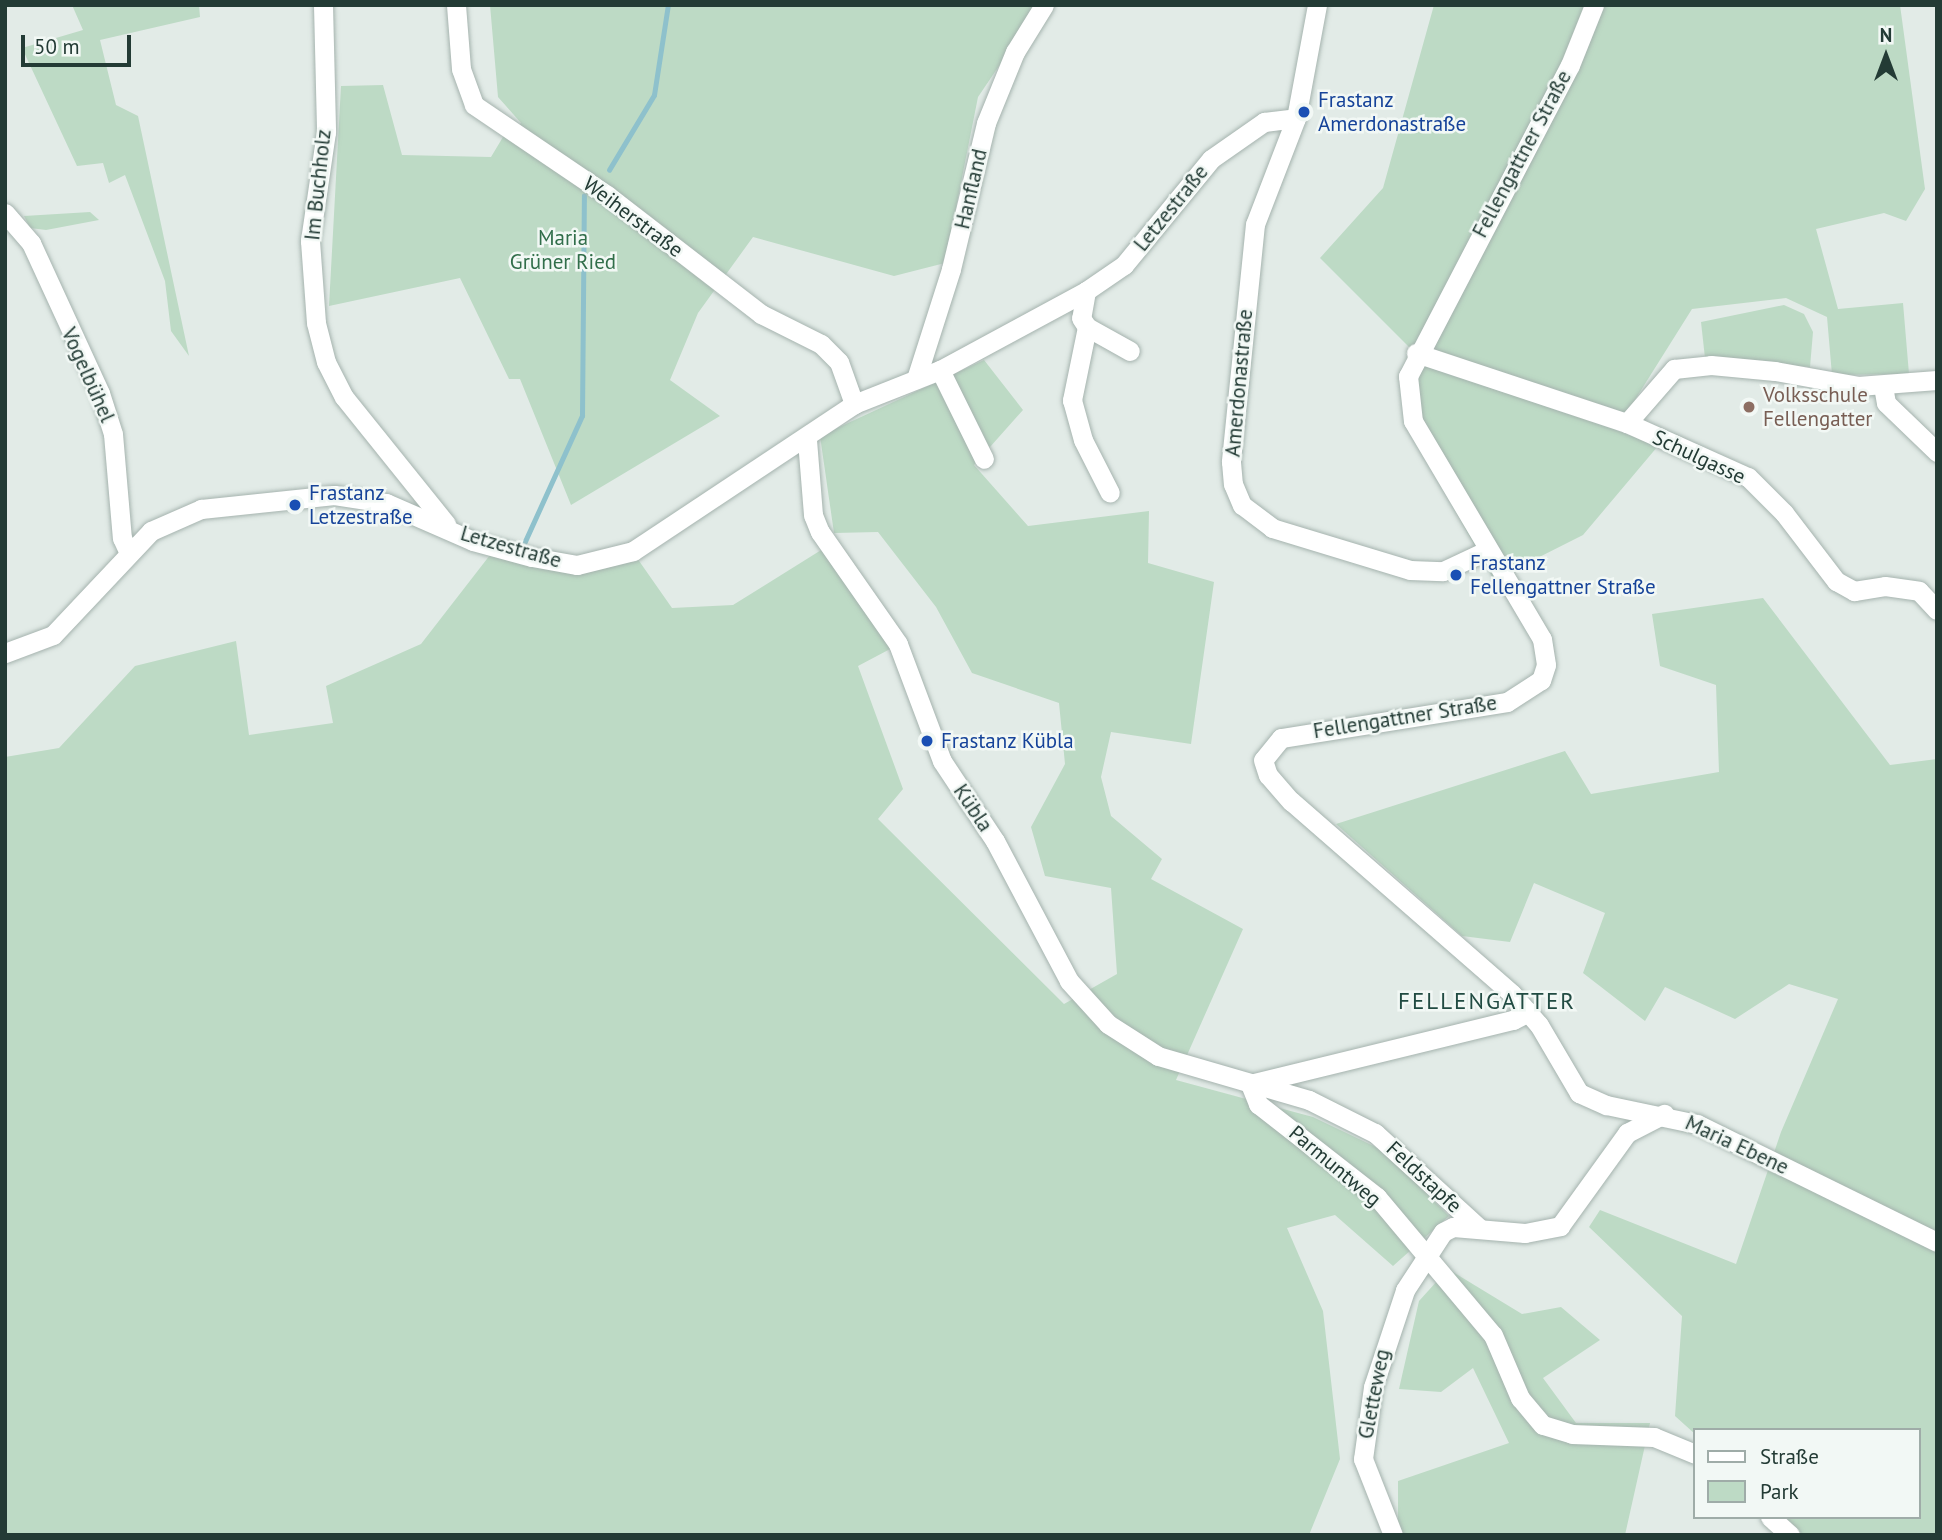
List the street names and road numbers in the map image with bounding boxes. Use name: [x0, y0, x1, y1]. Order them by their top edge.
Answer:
street label: Fellengattner Straße: [1467, 66, 1577, 242]
street label: Im Buchholz: [300, 128, 336, 242]
street label: Hanfland: [950, 146, 992, 232]
street label: Letzestraße: [1129, 160, 1213, 256]
street label: Weiherstraße: [578, 171, 688, 263]
street label: Amerdonastraße: [1220, 308, 1258, 458]
street label: Vogelbühel: [56, 324, 120, 426]
street label: Schulgasse: [1649, 425, 1749, 489]
street label: Letzestraße: [458, 521, 564, 573]
street label: Fellengattner Straße: [1311, 690, 1499, 744]
street label: Kübla: [948, 779, 998, 837]
street label: Maria Ebene: [1681, 1110, 1793, 1180]
street label: Parmuntweg: [1284, 1120, 1386, 1212]
street label: Feldstapfe: [1381, 1136, 1467, 1218]
street label: Gletteweg: [1353, 1347, 1395, 1441]

